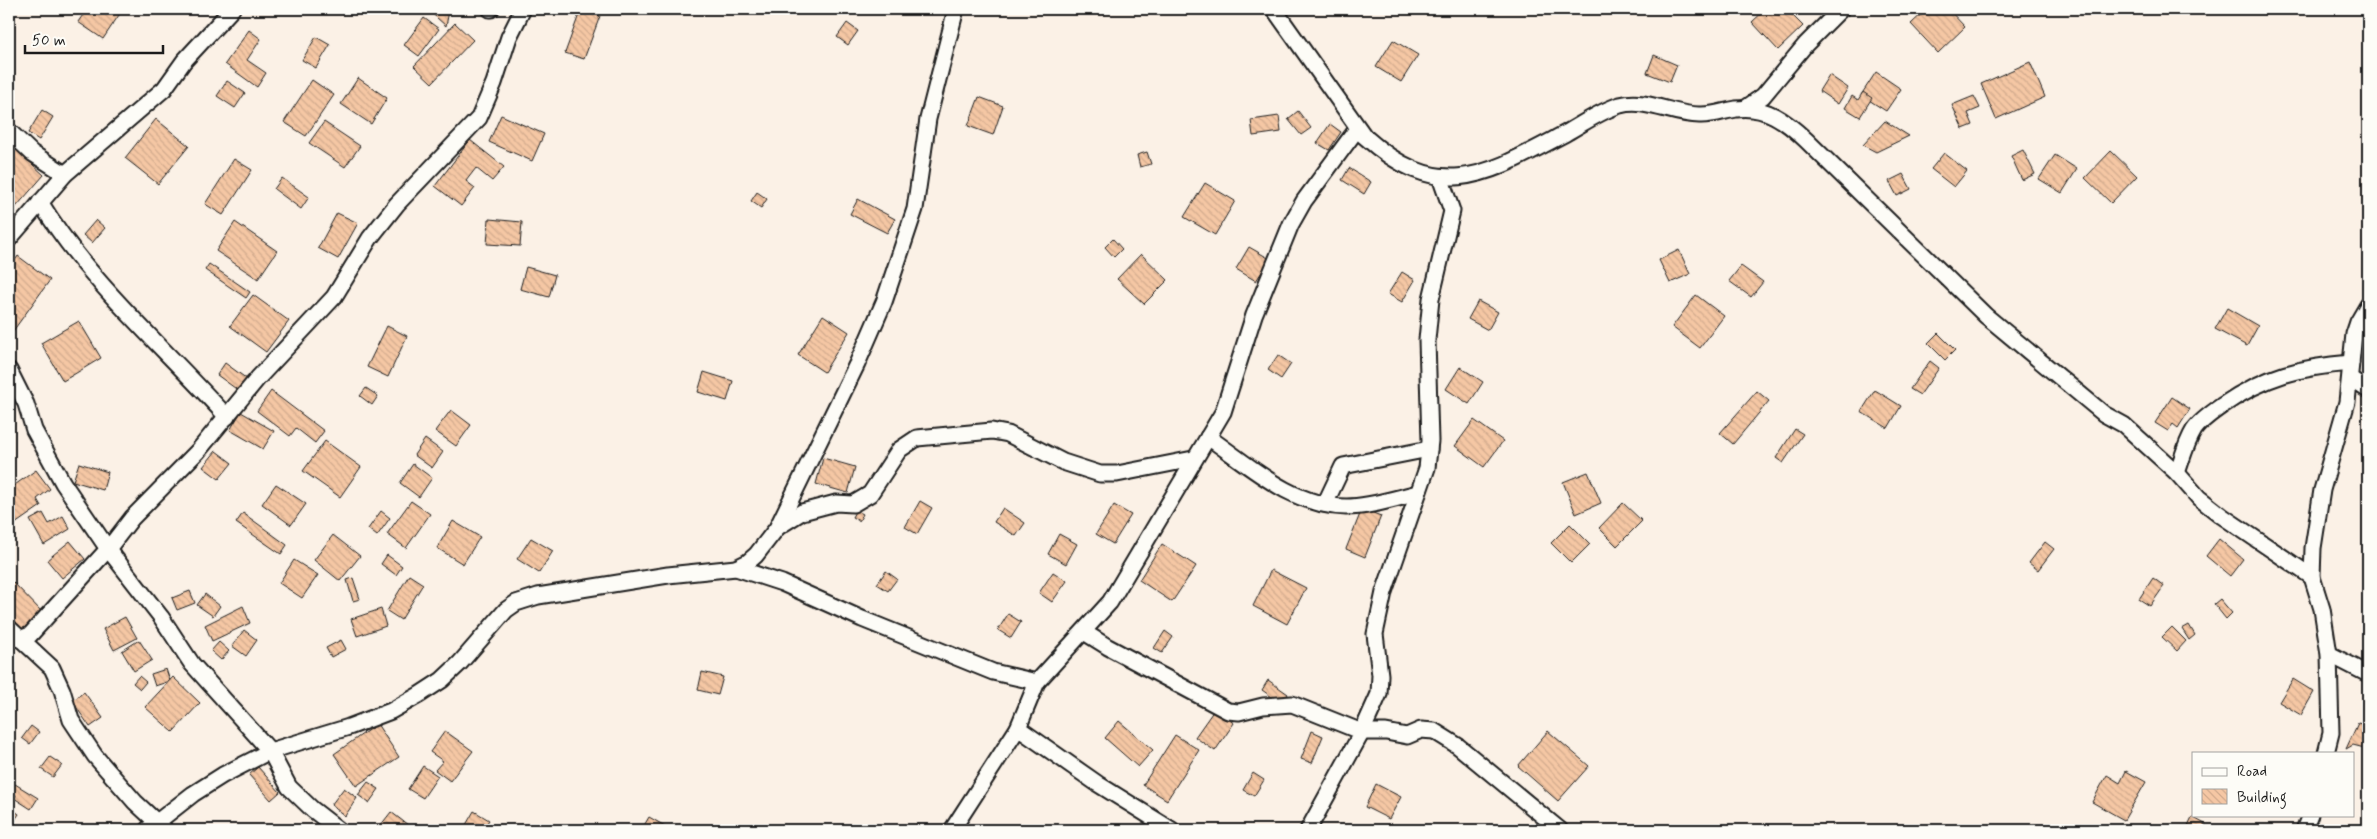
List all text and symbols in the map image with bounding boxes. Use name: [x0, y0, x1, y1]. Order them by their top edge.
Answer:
scale bar: [25, 22, 162, 54]
text: 50 m: [32, 31, 66, 51]
legend: [2192, 752, 2354, 816]
text: Road: [2237, 762, 2267, 782]
text: Building: [2237, 788, 2287, 809]

